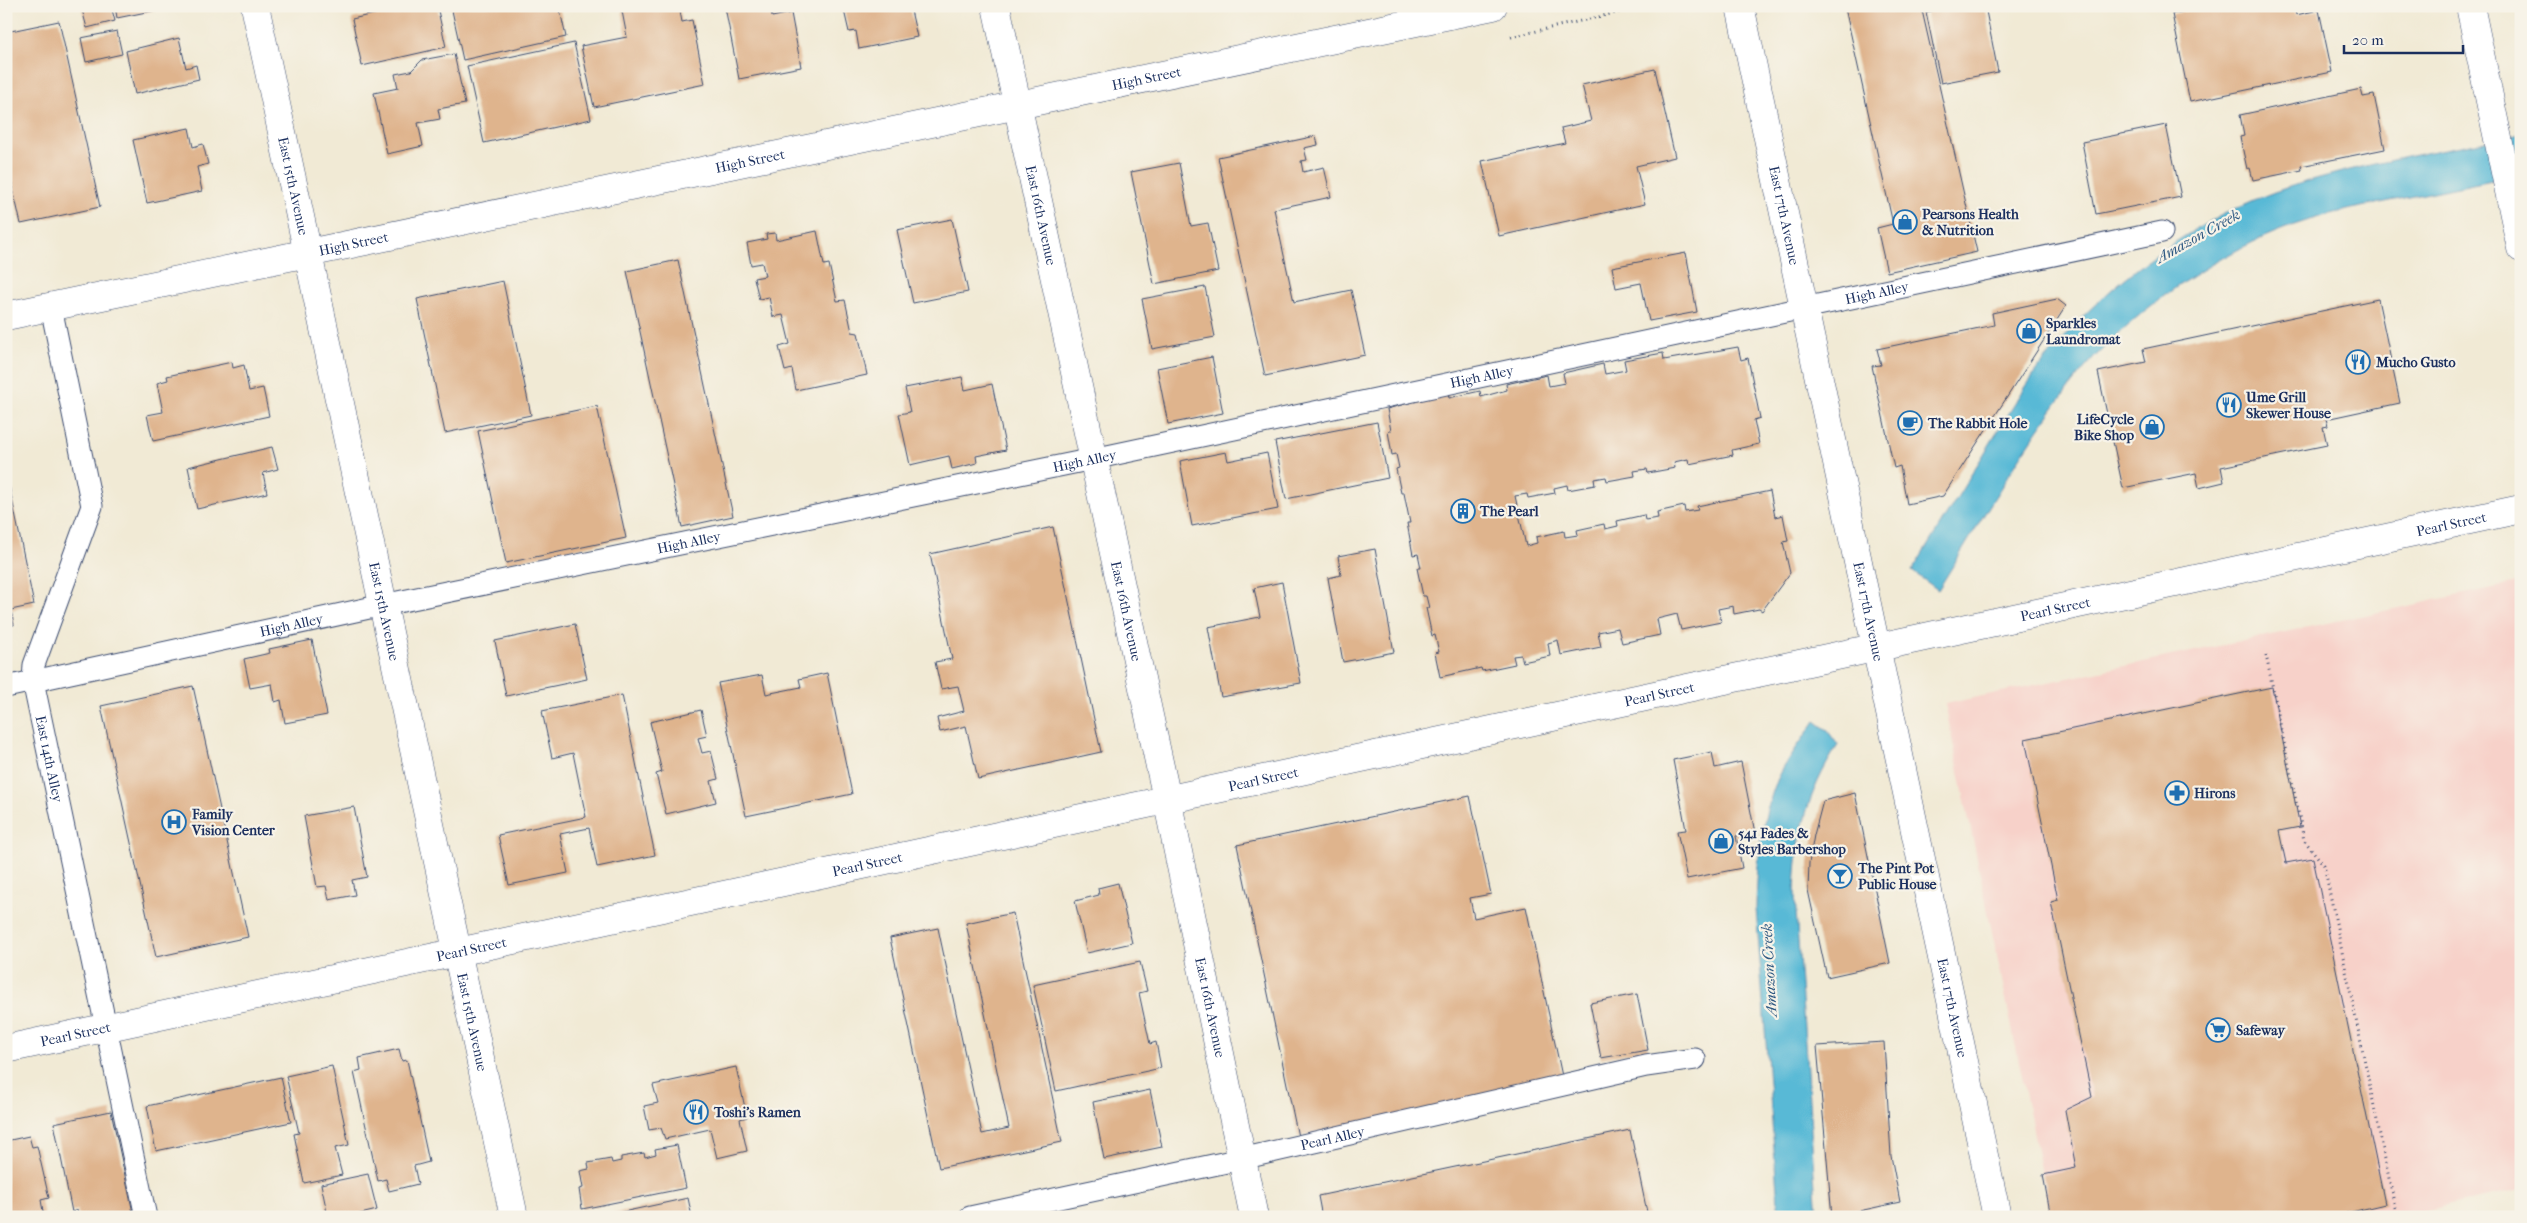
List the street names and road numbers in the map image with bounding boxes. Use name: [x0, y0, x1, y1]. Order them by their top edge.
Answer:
street label: High Street: [1110, 63, 1183, 94]
street label: East 15th Avenue: [274, 135, 312, 237]
street label: High Street: [714, 146, 786, 177]
street label: East 16th Avenue: [1022, 164, 1060, 267]
street label: East 17th Avenue: [1765, 164, 1803, 267]
street label: High Street: [317, 229, 390, 260]
street label: High Alley: [1844, 278, 1911, 308]
street label: High Alley: [1448, 362, 1516, 392]
street label: High Alley: [1051, 446, 1118, 476]
street label: Pearl Street: [2415, 509, 2488, 540]
street label: High Alley: [656, 528, 723, 557]
street label: East 16th Avenue: [1107, 560, 1145, 663]
street label: East 17th Avenue: [1849, 560, 1887, 663]
street label: East 15th Avenue: [365, 561, 403, 662]
street label: Pearl Street: [2019, 594, 2092, 625]
street label: High Alley: [258, 610, 325, 641]
street label: Pearl Street: [1623, 679, 1696, 710]
street label: East 14th Alley: [31, 714, 66, 804]
street label: Pearl Street: [1227, 764, 1300, 795]
street label: Pearl Street: [831, 849, 904, 880]
street label: Pearl Street: [435, 934, 508, 965]
street label: East 16th Avenue: [1191, 956, 1229, 1059]
street label: East 17th Avenue: [1933, 957, 1971, 1059]
street label: East 15th Avenue: [453, 971, 491, 1073]
street label: Pearl Street: [39, 1019, 112, 1050]
street label: Pearl Alley: [1299, 1123, 1367, 1154]

